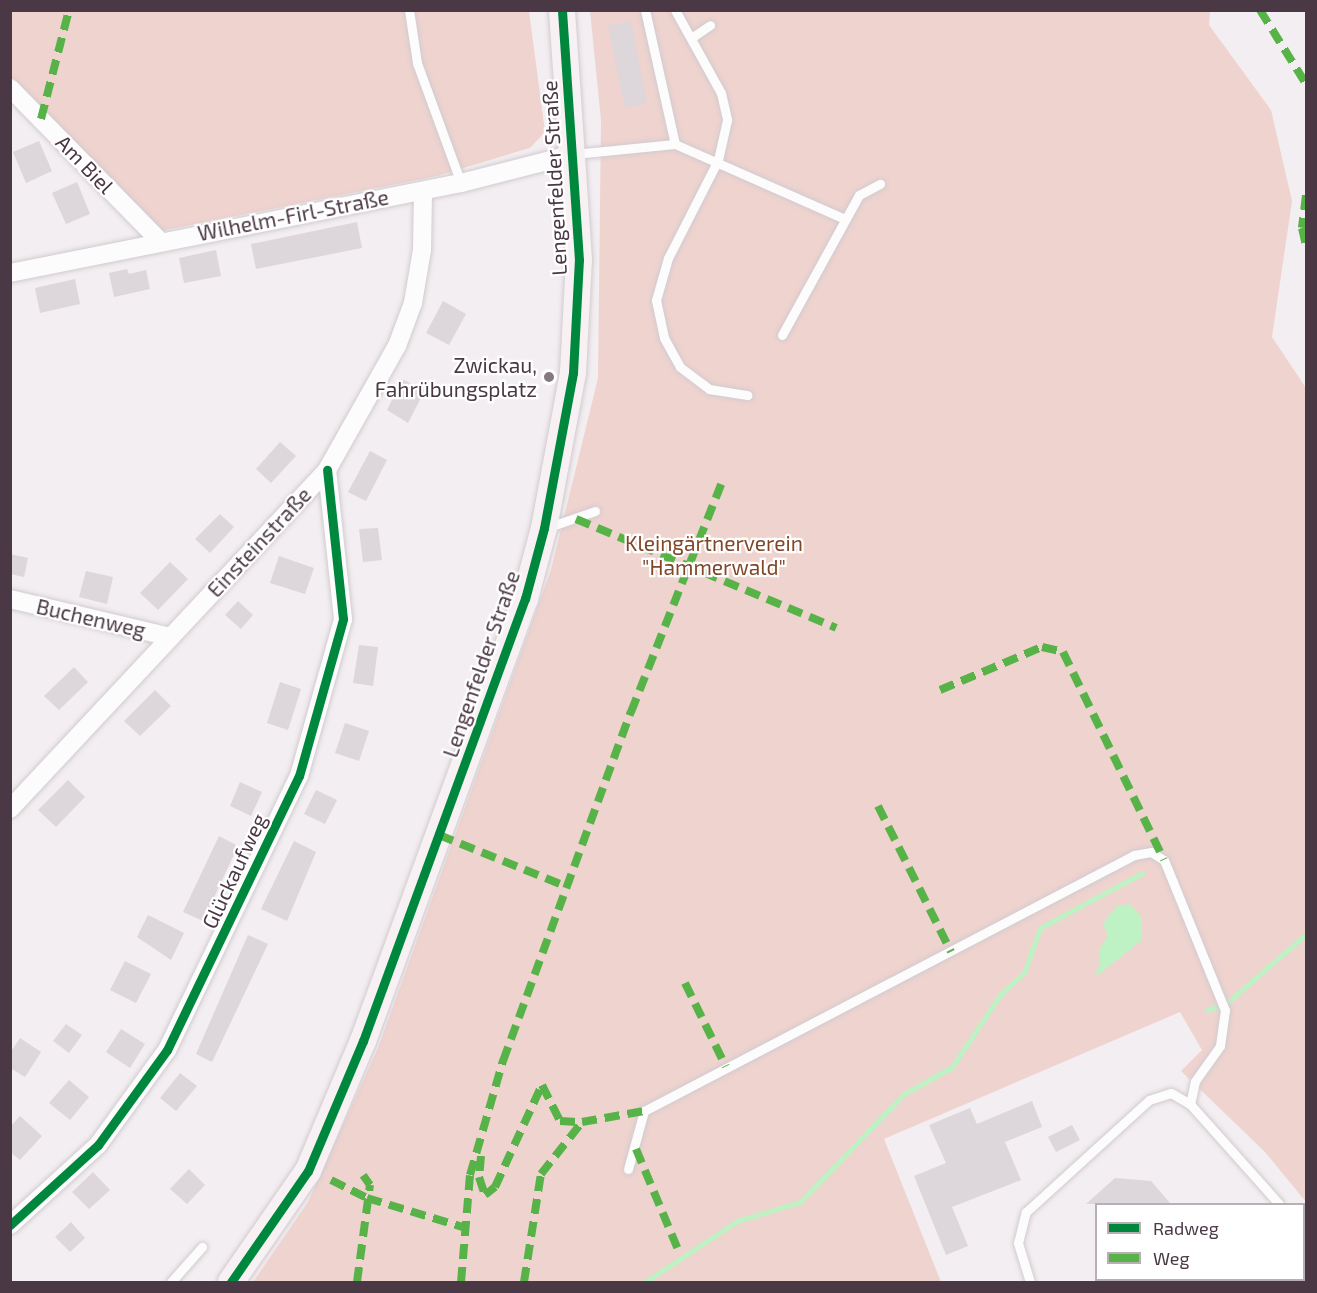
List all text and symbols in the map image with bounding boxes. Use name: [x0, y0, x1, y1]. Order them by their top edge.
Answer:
street label: Lengenfelder Straße: [536, 79, 572, 277]
street label: Am Biel: [51, 129, 119, 199]
street label: Wilhelm-Firl-Straße: [195, 184, 391, 246]
place label: Zwickau, Fahrübungsplatz: [375, 352, 537, 402]
marker: Zwickau, Fahrübungsplatz: [542, 370, 556, 384]
street label: Einsteinstraße: [202, 482, 316, 602]
park label: Kleingärtnerverein "Hammerwald": [625, 530, 803, 580]
street label: Lengenfelder Straße: [437, 567, 525, 761]
street label: Buchenweg: [34, 593, 148, 643]
street label: Glückaufweg: [196, 809, 272, 933]
legend: [1095, 1203, 1305, 1281]
text: Radweg: [1153, 1217, 1219, 1239]
text: Weg: [1153, 1247, 1189, 1269]

